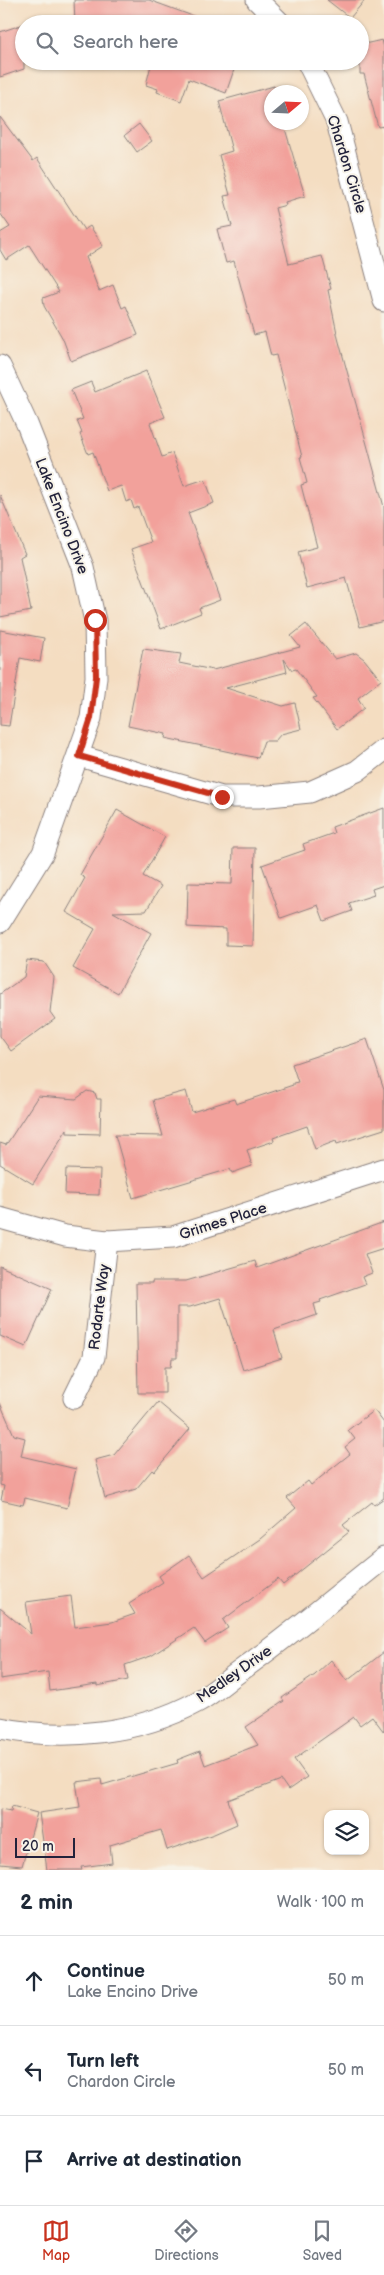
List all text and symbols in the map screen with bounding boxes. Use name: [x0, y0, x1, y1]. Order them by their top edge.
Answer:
search box: [15, 15, 369, 70]
icon: search: [33, 29, 61, 57]
text: Search here: [73, 31, 178, 54]
north arrow: [264, 85, 309, 130]
street label: Chardon Circle: [323, 113, 370, 216]
street label: Lake Encino Drive: [31, 455, 92, 577]
route start: [84, 609, 107, 632]
route end: [211, 786, 234, 809]
street label: Grimes Place: [177, 1198, 269, 1245]
street label: Rodarte Way: [85, 1263, 114, 1351]
street label: Medley Drive: [193, 1641, 276, 1707]
map controls: [324, 1810, 369, 1855]
button: layers: [324, 1810, 369, 1855]
scale bar: [15, 1835, 75, 1858]
text: 20 m: [22, 1838, 54, 1855]
text: 2 min: [20, 1890, 73, 1915]
text: Walk · 100 m: [277, 1893, 364, 1912]
text: Continue: [67, 1960, 145, 1983]
icon: ahead: [20, 1967, 48, 1995]
text: 50 m: [328, 1971, 364, 1990]
text: Lake Encino Drive: [67, 1983, 198, 2002]
text: Turn left: [67, 2050, 139, 2073]
icon: left: [20, 2057, 48, 2085]
text: 50 m: [328, 2061, 364, 2080]
text: Chardon Circle: [67, 2073, 175, 2092]
icon: arrive: [20, 2147, 48, 2175]
text: Arrive at destination: [67, 2149, 242, 2172]
tab: Map: [42, 2217, 70, 2264]
tab: Directions: [154, 2217, 219, 2264]
tab: Saved: [303, 2217, 342, 2264]

